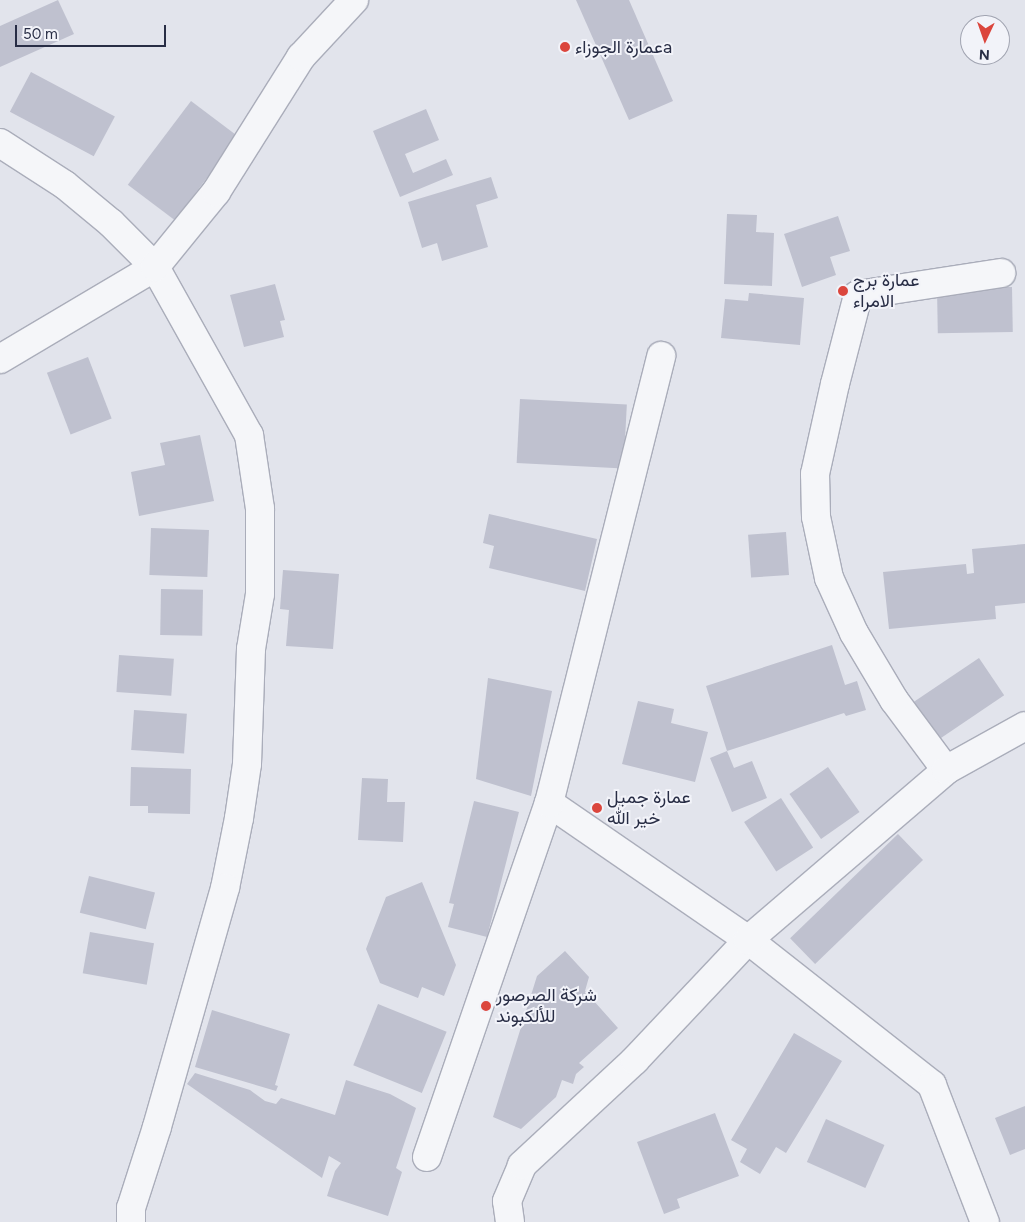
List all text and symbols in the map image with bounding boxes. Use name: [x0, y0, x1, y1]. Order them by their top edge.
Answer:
scale bar: [18, 15, 169, 47]
north arrow: [960, 15, 1010, 65]
text: 50 m: [23, 25, 58, 43]
place label: عمارة الجوزاءa: [575, 36, 672, 58]
marker: عمارة الجوزاءa: [559, 41, 571, 53]
text: N: [978, 46, 990, 63]
place label: عمارة برج الامراء: [853, 270, 919, 312]
marker: عمارة برج الامراء: [837, 285, 849, 297]
place label: عمارة جميل خير الله: [607, 787, 691, 830]
marker: عمارة جميل خير الله: [591, 802, 603, 814]
place label: شركة الصرصور للألكبوند: [496, 985, 597, 1028]
marker: شركة الصرصور للألكبوند: [480, 1000, 492, 1012]

